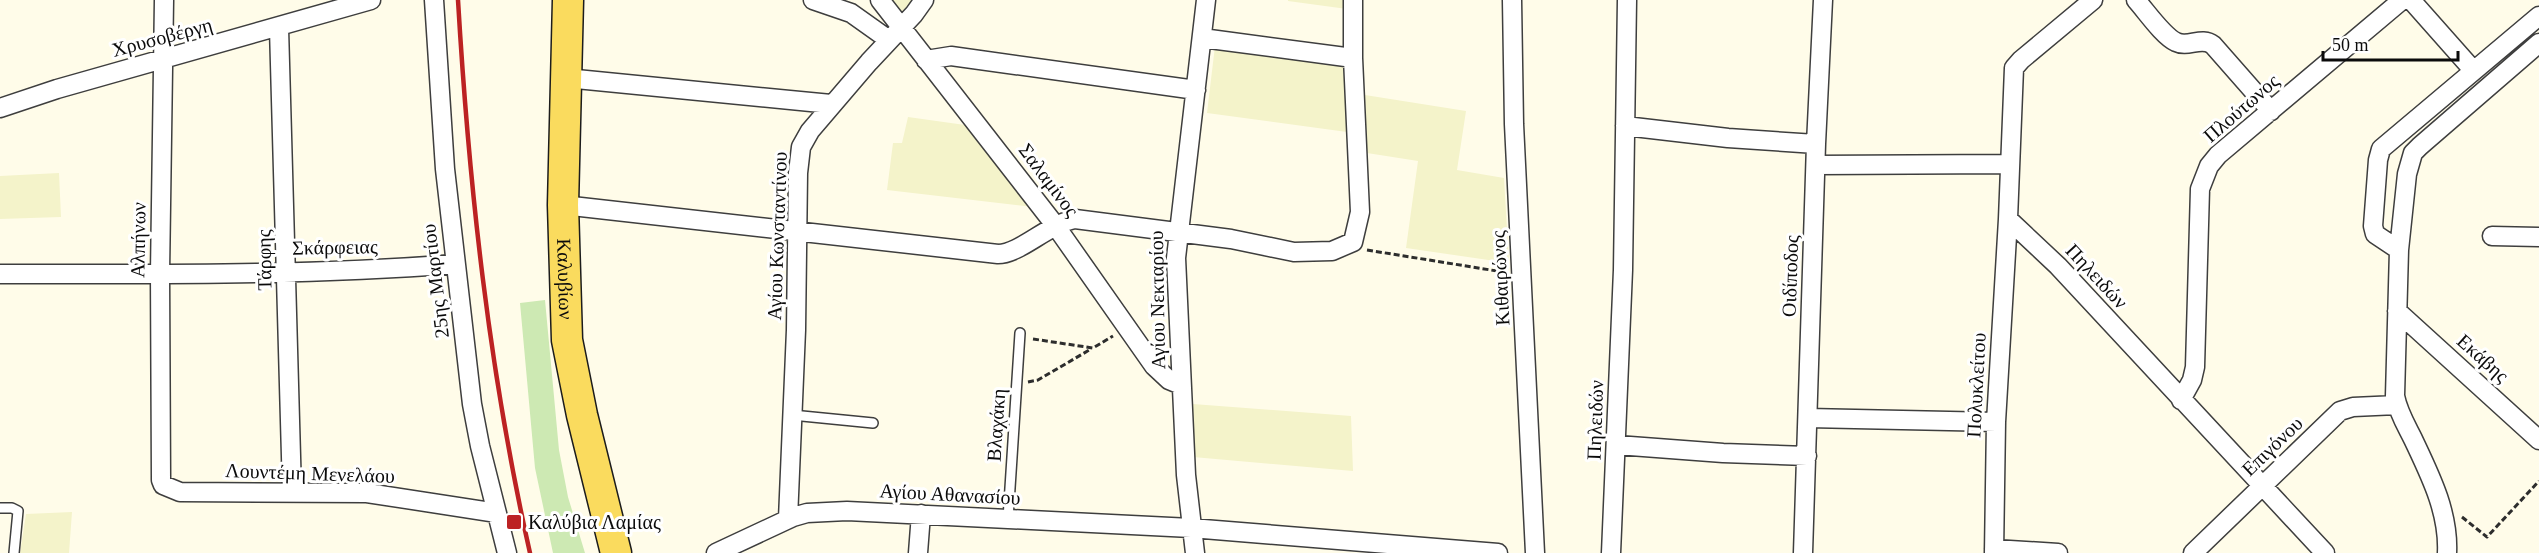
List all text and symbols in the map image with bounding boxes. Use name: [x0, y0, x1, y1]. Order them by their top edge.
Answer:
street label: Χρυσοβέργη: [109, 13, 215, 62]
scale bar: [2323, 24, 2458, 62]
text: 50 m: [2332, 35, 2369, 55]
street label: Πλούτωνος: [2199, 69, 2283, 147]
street label: Σαλαμίνος: [1014, 139, 1084, 221]
street label: Αγίου Κωνσταντίνου: [763, 151, 792, 321]
street label: Αλπήνων: [126, 202, 151, 278]
street label: 25ης Μαρτίου: [417, 222, 454, 339]
street label: Τάρφης: [252, 229, 277, 291]
street label: Αγίου Νεκταρίου: [1145, 230, 1170, 370]
street label: Κιθαιρώνος: [1487, 230, 1514, 326]
street label: Σκάρφειας: [292, 235, 378, 260]
street label: Οιδίποδος: [1778, 235, 1802, 317]
street label: Καλυβίων: [553, 238, 577, 320]
street label: Πηλειδών: [2061, 239, 2132, 313]
street label: Εκάβης: [2452, 329, 2513, 387]
street label: Πολυκλείτου: [1962, 332, 1990, 438]
street label: Πηλειδών: [1583, 380, 1608, 460]
street label: Βλαχάκη: [982, 388, 1011, 462]
street label: Επιγόνου: [2237, 412, 2308, 481]
street label: Λουντέμη Μενελάου: [225, 459, 395, 488]
street label: Αγίου Αθανασίου: [879, 479, 1021, 510]
place label: Καλύβια Λαμίας: [528, 511, 661, 534]
marker: Καλύβια Λαμίας: [505, 513, 523, 531]

